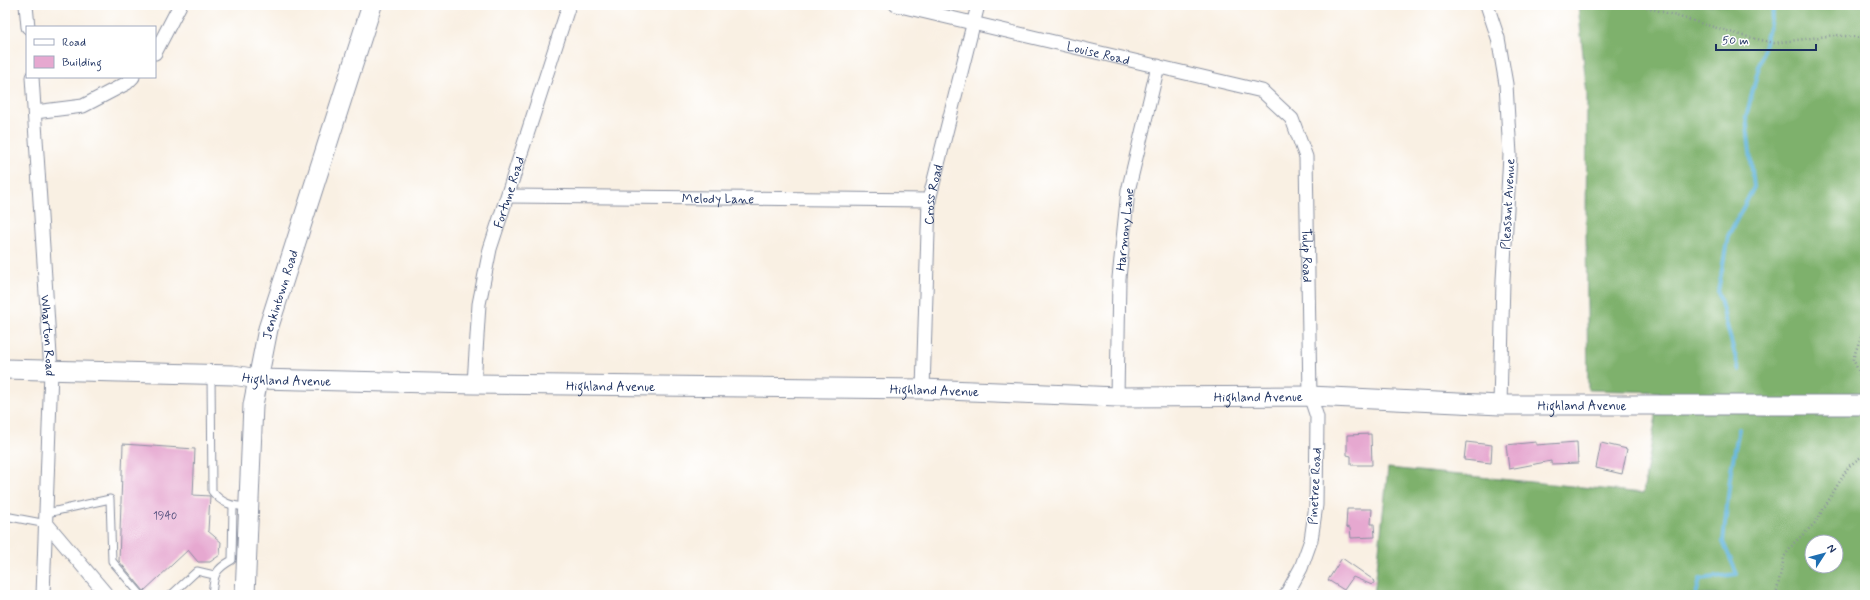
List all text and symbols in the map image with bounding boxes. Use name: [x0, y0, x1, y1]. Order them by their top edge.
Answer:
legend: [26, 26, 156, 78]
scale bar: [1716, 26, 1816, 52]
text: 50 m: [1722, 33, 1749, 49]
text: Road: [62, 35, 86, 51]
street label: Louise Road: [1065, 38, 1131, 70]
text: Building: [62, 55, 102, 72]
street label: Fortune Road: [490, 155, 529, 231]
street label: Pleasant Avenue: [1498, 158, 1519, 250]
street label: Cross Road: [921, 163, 948, 225]
street label: Harmony Lane: [1113, 186, 1139, 272]
street label: Melody Lane: [682, 191, 754, 208]
street label: Tulip Road: [1297, 228, 1315, 283]
street label: Jenkintown Road: [259, 248, 303, 341]
street label: Wharton Road: [36, 294, 58, 376]
street label: Highland Avenue: [241, 370, 331, 391]
street label: Highland Avenue: [566, 378, 655, 397]
street label: Highland Avenue: [890, 382, 979, 401]
street label: Highland Avenue: [1214, 389, 1303, 408]
street label: Highland Avenue: [1538, 398, 1627, 417]
street label: Pinetree Road: [1305, 447, 1326, 525]
house number: 1940: [153, 509, 177, 523]
north arrow: [1804, 534, 1844, 574]
text: N: [1823, 542, 1839, 556]

